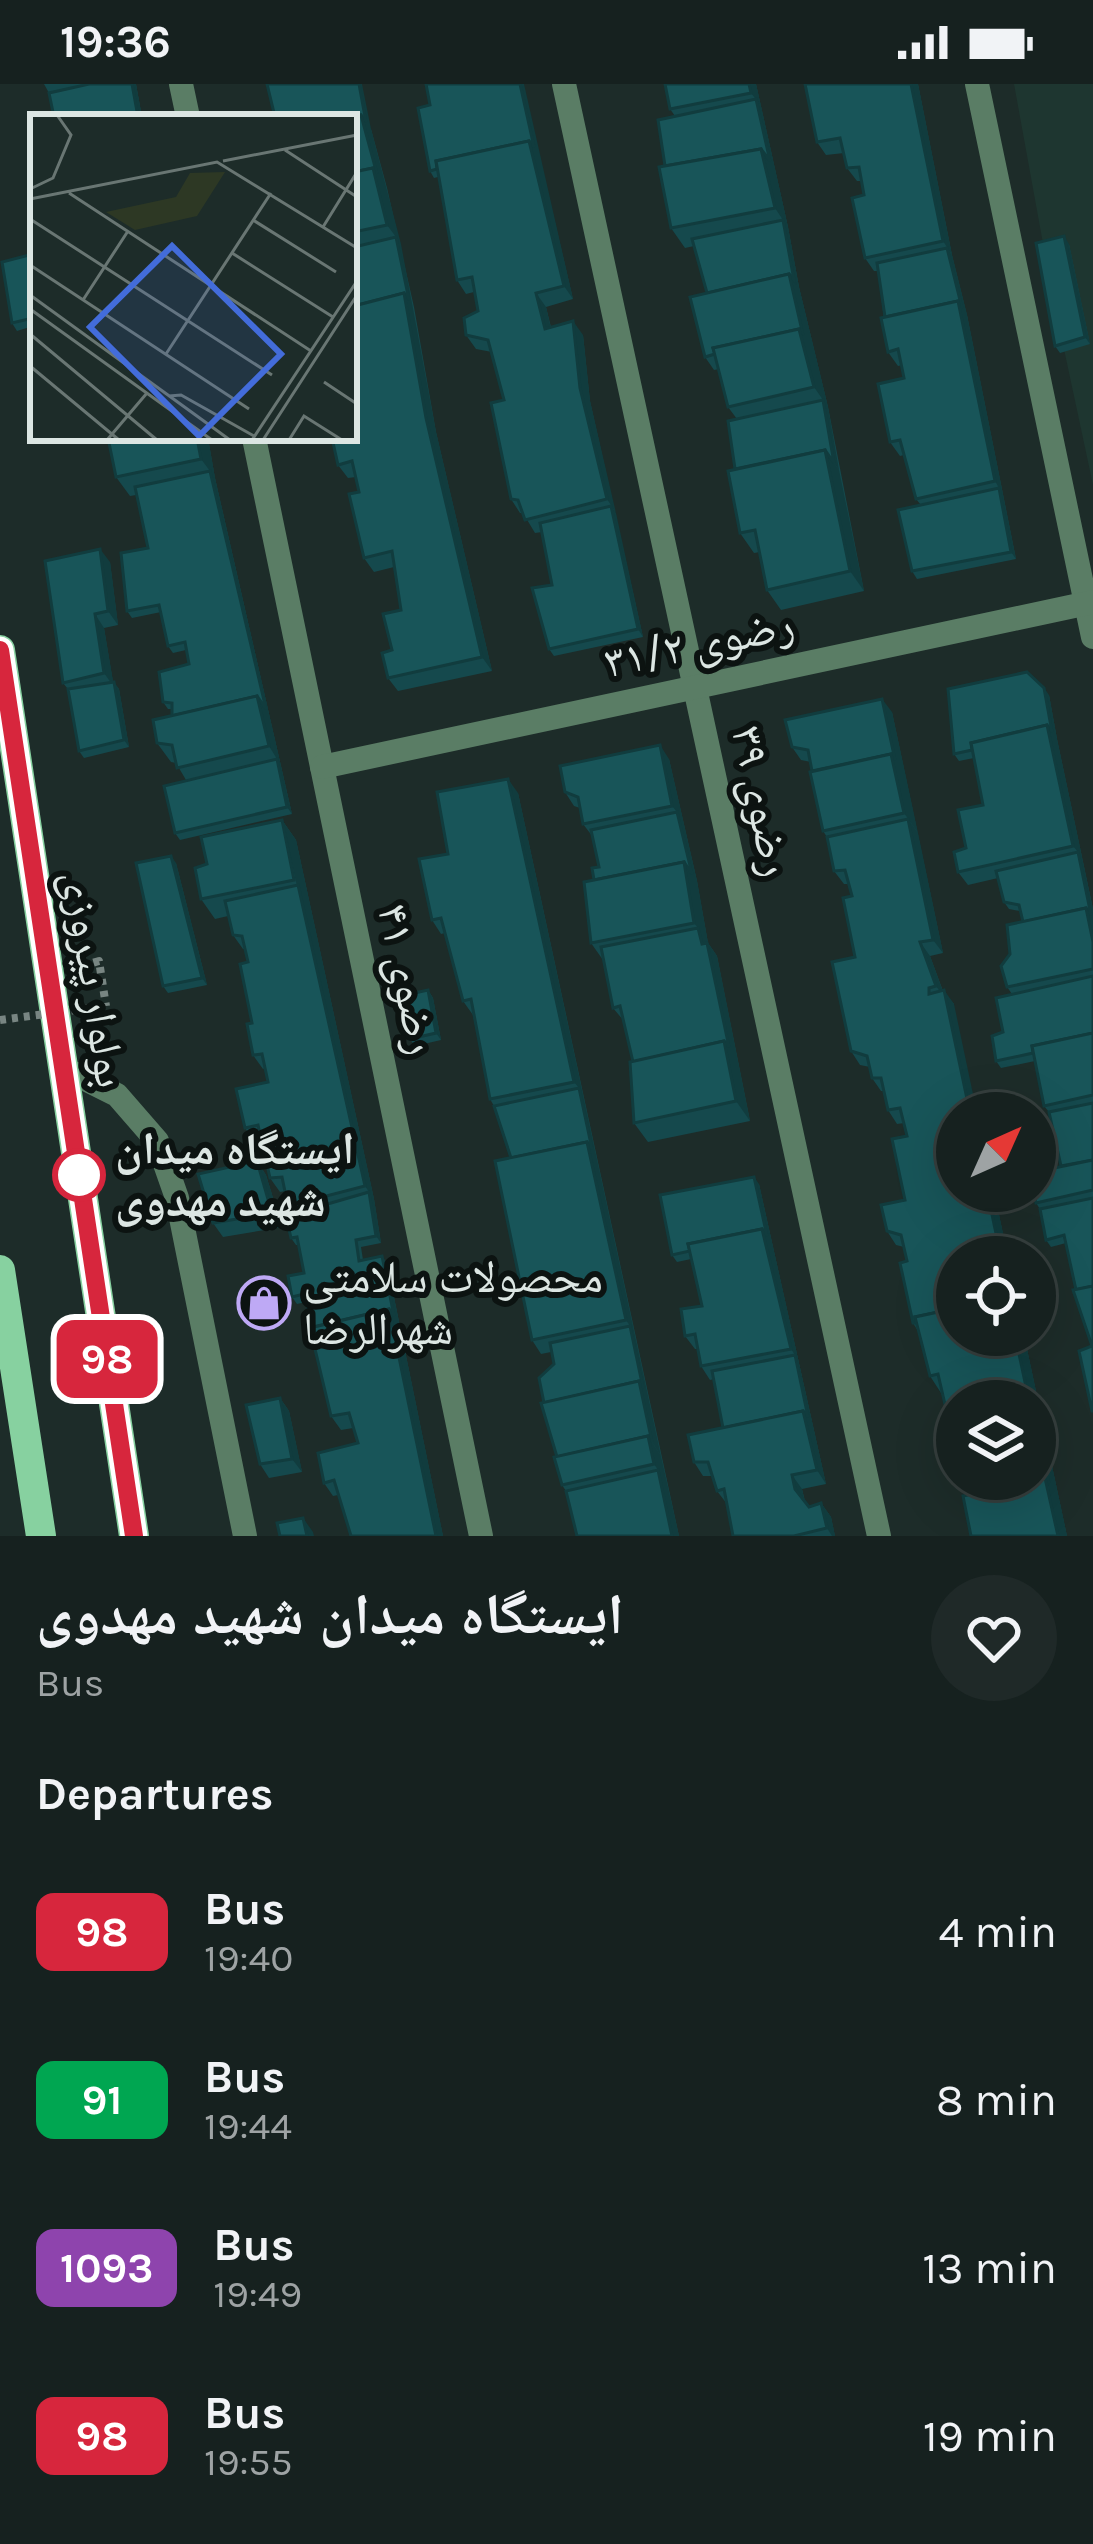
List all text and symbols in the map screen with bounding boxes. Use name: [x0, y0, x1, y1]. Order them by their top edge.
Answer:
text: 19:36: [60, 16, 171, 68]
inset map: [30, 114, 357, 441]
street label: رضوی ۳۱/۲: [600, 598, 799, 689]
street label: رضوی ۳۹: [720, 721, 803, 881]
street label: بولوار پیروزی: [51, 867, 138, 1091]
street label: رضوی ۴۱: [366, 899, 449, 1059]
north arrow: [936, 1092, 1056, 1212]
map controls: [936, 1092, 1056, 1500]
place label: ایستگاه میدان شهید مهدوی: [115, 1123, 355, 1227]
marker: ایستگاه میدان شهید مهدوی: [54, 1150, 104, 1200]
button: locate: [936, 1236, 1056, 1356]
place label: محصولات سلامتی شهرالرضا: [303, 1251, 603, 1355]
shop icon: محصولات سلامتی شهرالرضا: [236, 1275, 292, 1331]
line badge: 98: [53, 1320, 161, 1398]
text: 98: [81, 1334, 133, 1384]
button: layers: [936, 1380, 1056, 1500]
button: heart: [931, 1575, 1057, 1701]
text: ایستگاه میدان شهید مهدوی: [36, 1582, 624, 1648]
text: Bus: [36, 1660, 104, 1706]
text: Departures: [36, 1768, 273, 1820]
text: Bus: [204, 1883, 285, 1935]
text: 4 min: [939, 1906, 1057, 1958]
text: 98: [76, 1907, 128, 1957]
text: 19:40: [204, 1935, 293, 1981]
text: Bus: [204, 2051, 285, 2103]
text: 8 min: [936, 2074, 1057, 2126]
text: 91: [82, 2075, 122, 2125]
text: 19:44: [204, 2103, 292, 2149]
text: Bus: [213, 2219, 294, 2271]
text: 13 min: [922, 2242, 1057, 2294]
text: 1093: [60, 2243, 153, 2293]
text: 19:49: [213, 2271, 302, 2317]
text: Bus: [204, 2387, 285, 2439]
text: 19 min: [923, 2410, 1057, 2462]
text: 98: [76, 2411, 128, 2461]
text: 19:55: [204, 2439, 293, 2485]

